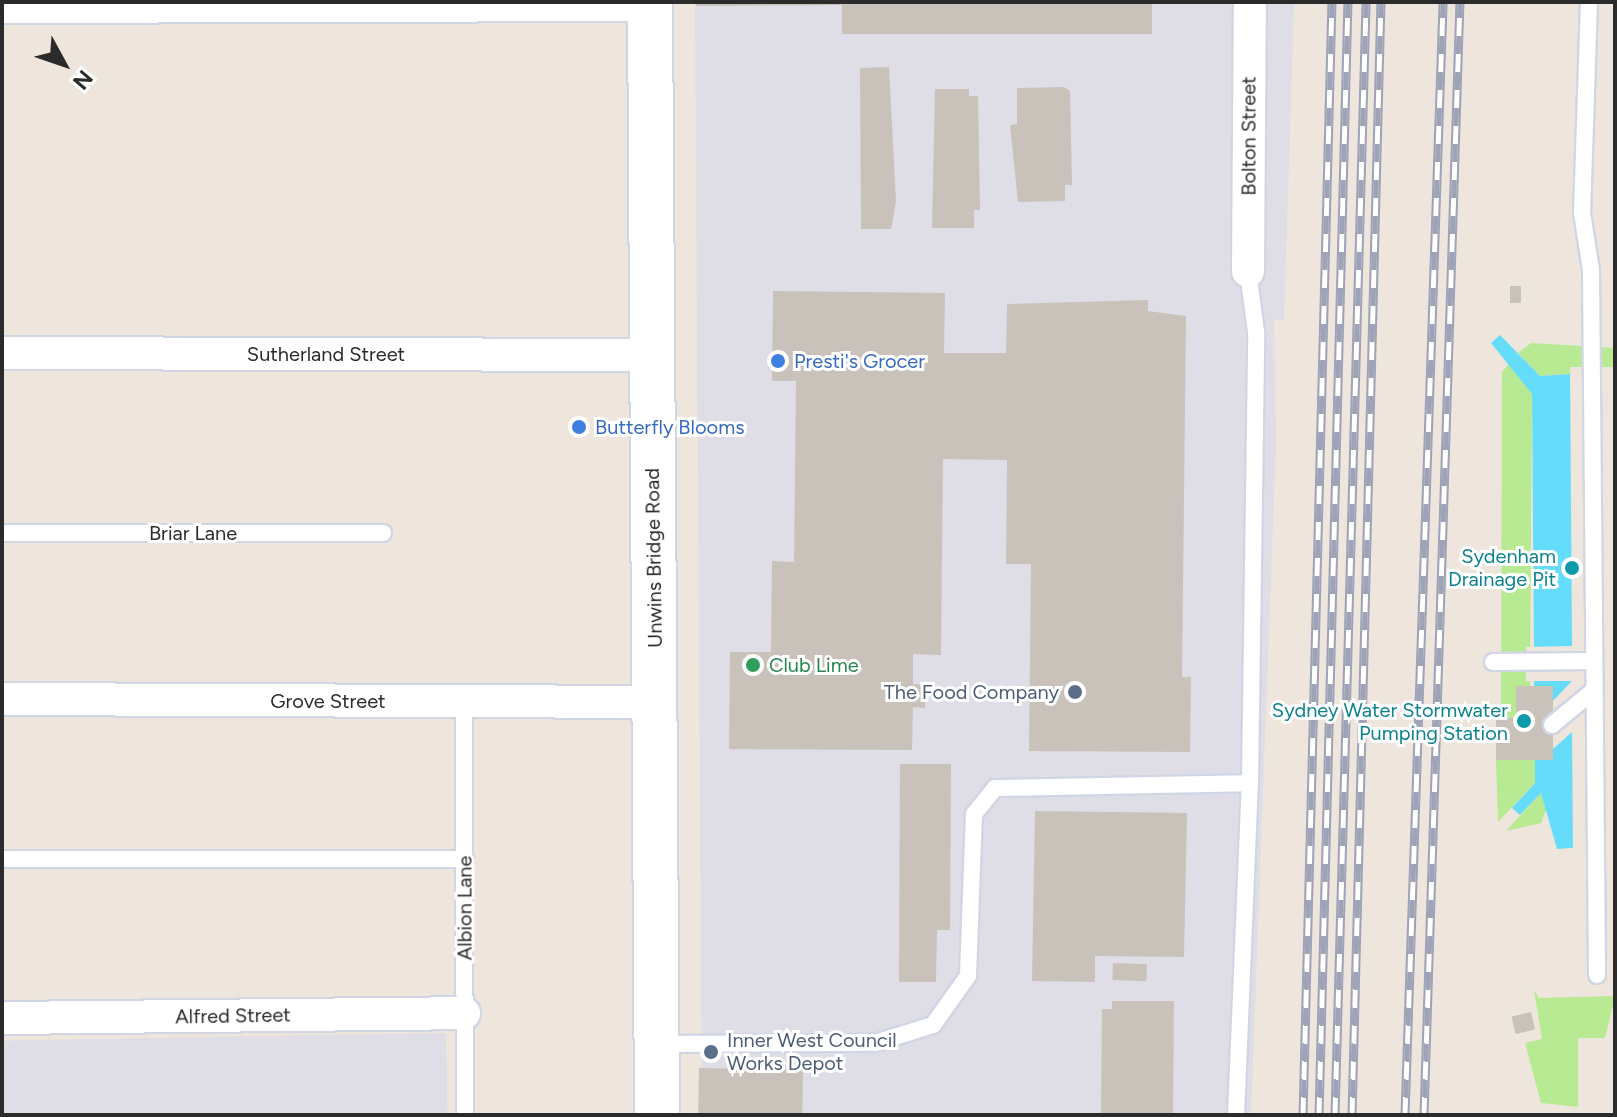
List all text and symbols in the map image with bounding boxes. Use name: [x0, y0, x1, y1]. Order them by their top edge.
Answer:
north arrow: [24, 24, 104, 104]
text: N: [67, 65, 99, 95]
street label: Bolton Street: [1237, 76, 1261, 196]
street label: Sutherland Street: [247, 342, 405, 366]
place label: Presti's Grocer: [794, 349, 925, 373]
marker: Presti's Grocer: [769, 352, 787, 370]
place label: Butterfly Blooms: [595, 415, 745, 439]
marker: Butterfly Blooms: [570, 418, 588, 436]
street label: Unwins Bridge Road: [640, 468, 668, 648]
street label: Briar Lane: [149, 521, 237, 545]
place label: Sydenham Drainage Pit: [1448, 544, 1556, 591]
marker: Sydenham Drainage Pit: [1563, 559, 1581, 577]
place label: Club Lime: [769, 653, 859, 677]
marker: Club Lime: [744, 656, 762, 674]
place label: The Food Company: [884, 680, 1059, 704]
marker: The Food Company: [1066, 683, 1084, 701]
street label: Grove Street: [270, 689, 386, 713]
place label: Sydney Water Stormwater Pumping Station: [1272, 698, 1508, 745]
marker: Sydney Water Stormwater Pumping Station: [1515, 712, 1533, 730]
street label: Albion Lane: [453, 856, 477, 960]
street label: Alfred Street: [175, 1003, 291, 1029]
place label: Inner West Council Works Depot: [727, 1028, 897, 1075]
marker: Inner West Council Works Depot: [702, 1043, 720, 1061]

